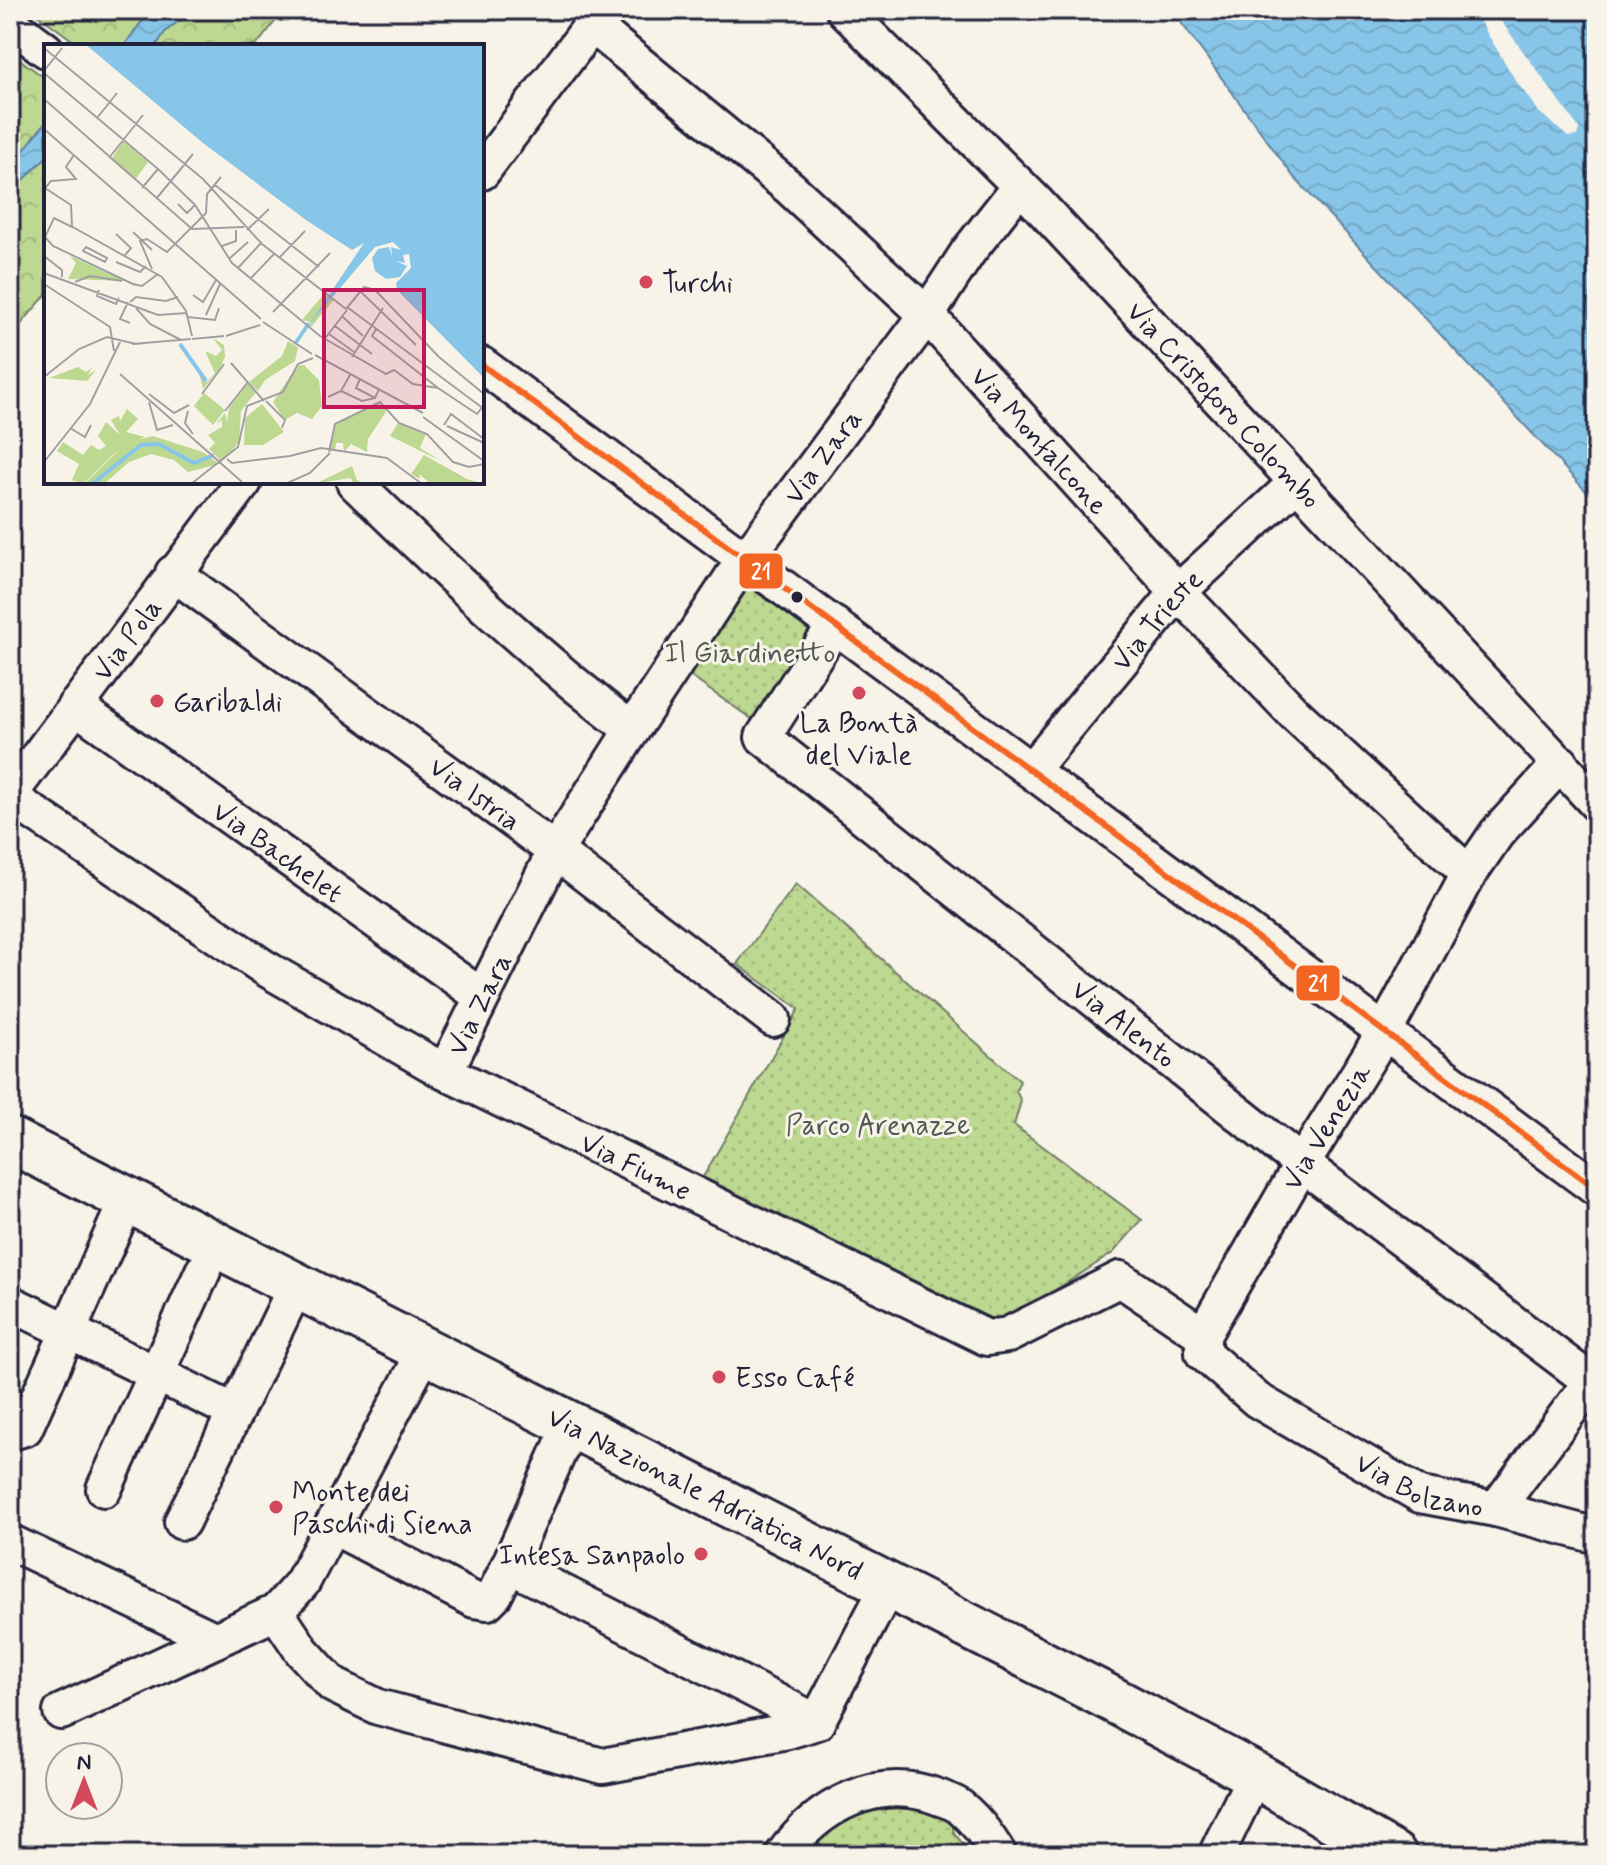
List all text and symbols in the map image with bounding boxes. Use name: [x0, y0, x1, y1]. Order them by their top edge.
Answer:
inset map: [44, 44, 484, 484]
place label: Turchi: [662, 266, 733, 303]
marker: Turchi: [637, 273, 655, 291]
street label: Via Cristoforo Colombo: [1117, 295, 1328, 517]
street label: Via Monfalcone: [961, 359, 1115, 524]
street label: Via Zara: [777, 402, 872, 513]
line badge: 21: [738, 552, 784, 590]
text: 21: [751, 559, 771, 587]
street label: Via Trieste: [1104, 562, 1212, 680]
unlabelled marker: [789, 589, 805, 605]
street label: Via Pola: [85, 591, 172, 689]
park label: Il Giardinetto: [664, 636, 836, 673]
marker: La Bontà del Viale: [850, 684, 868, 702]
place label: Garibaldi: [173, 685, 282, 722]
marker: Garibaldi: [148, 692, 166, 710]
place label: La Bontà del Viale: [800, 706, 918, 775]
street label: Via Istria: [421, 749, 527, 841]
street label: Via Bachelet: [204, 794, 350, 913]
street label: Via Zara: [440, 948, 522, 1062]
line badge: 21: [1295, 964, 1341, 1002]
text: 21: [1308, 971, 1328, 999]
street label: Via Alento: [1063, 972, 1183, 1078]
street label: Via Venezia: [1275, 1057, 1381, 1198]
park label: Parco Arenazze: [786, 1108, 970, 1145]
street label: Via Fiume: [574, 1125, 697, 1211]
place label: Esso Café: [735, 1361, 854, 1398]
marker: Esso Café: [710, 1368, 728, 1386]
street label: Via Nazionale Adriatica Nord: [540, 1400, 869, 1591]
street label: Via Bolzano: [1348, 1445, 1486, 1527]
place label: Monte dei Paschi di Siena: [292, 1475, 472, 1544]
marker: Monte dei Paschi di Siena: [267, 1498, 285, 1516]
place label: Intesa Sanpaolo: [499, 1538, 685, 1575]
marker: Intesa Sanpaolo: [692, 1545, 710, 1563]
north arrow: [44, 1741, 124, 1821]
text: N: [77, 1749, 91, 1777]

